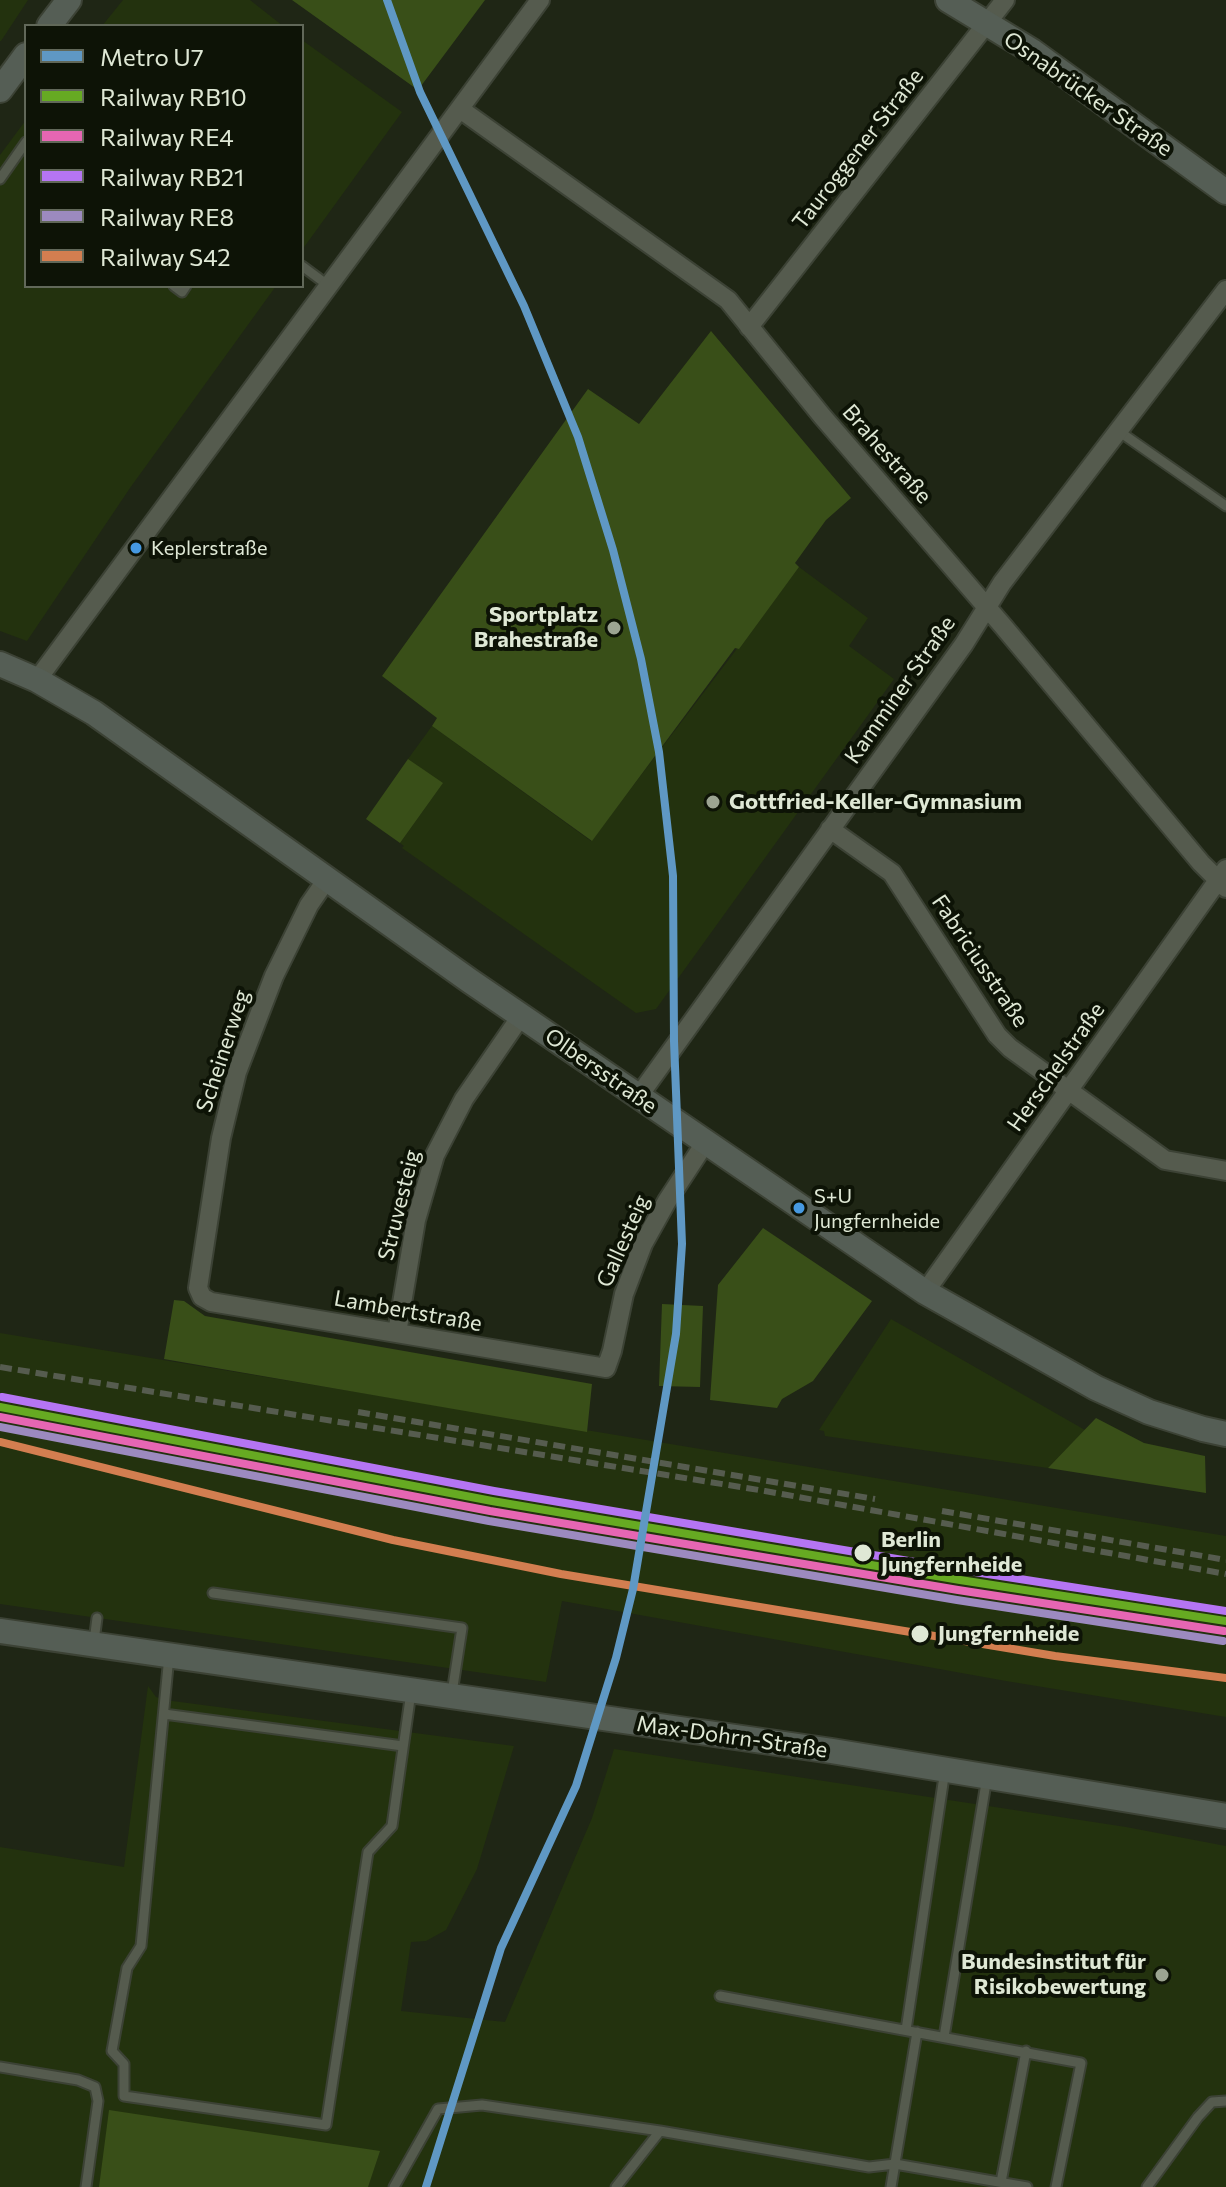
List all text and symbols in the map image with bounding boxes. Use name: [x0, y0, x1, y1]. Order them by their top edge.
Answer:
legend: [24, 24, 304, 288]
street label: Osnabrücker Straße: [999, 26, 1177, 162]
text: Metro U7: [100, 42, 204, 71]
street label: Tauroggener Straße: [787, 63, 929, 235]
text: Railway RB10: [100, 82, 247, 111]
text: Railway RE4: [100, 122, 234, 151]
text: Railway RB21: [100, 162, 244, 191]
text: Railway RE8: [100, 202, 234, 231]
text: Railway S42: [100, 242, 231, 271]
street label: Brahestraße: [837, 399, 937, 509]
place label: Keplerstraße: [151, 536, 268, 560]
marker: Keplerstraße: [128, 540, 144, 556]
place label: Sportplatz Brahestraße: [474, 602, 598, 654]
street label: Kamminer Straße: [839, 611, 961, 769]
marker: Sportplatz Brahestraße: [605, 619, 623, 637]
place label: Gottfried-Keller-Gymnasium: [729, 789, 1022, 815]
marker: Gottfried-Keller-Gymnasium: [704, 793, 722, 811]
street label: Fabriciusstraße: [926, 890, 1034, 1032]
street label: Scheinerweg: [191, 986, 255, 1116]
street label: Herschelstraße: [1002, 998, 1110, 1136]
street label: Olbersstraße: [540, 1023, 662, 1119]
street label: Struvesteig: [372, 1147, 426, 1263]
place label: S+U Jungfernheide: [814, 1184, 940, 1231]
street label: Gallesteig: [591, 1191, 655, 1291]
marker: S+U Jungfernheide: [791, 1200, 807, 1216]
street label: Lambertstraße: [332, 1285, 484, 1337]
place label: Berlin Jungfernheide: [881, 1527, 1022, 1578]
marker: Berlin Jungfernheide: [852, 1542, 874, 1564]
place label: Jungfernheide: [938, 1621, 1079, 1647]
marker: Jungfernheide: [909, 1623, 931, 1645]
street label: Max-Dohrn-Straße: [635, 1711, 829, 1763]
place label: Bundesinstitut für Risikobewertung: [961, 1949, 1146, 2000]
marker: Bundesinstitut für Risikobewertung: [1153, 1966, 1171, 1984]

